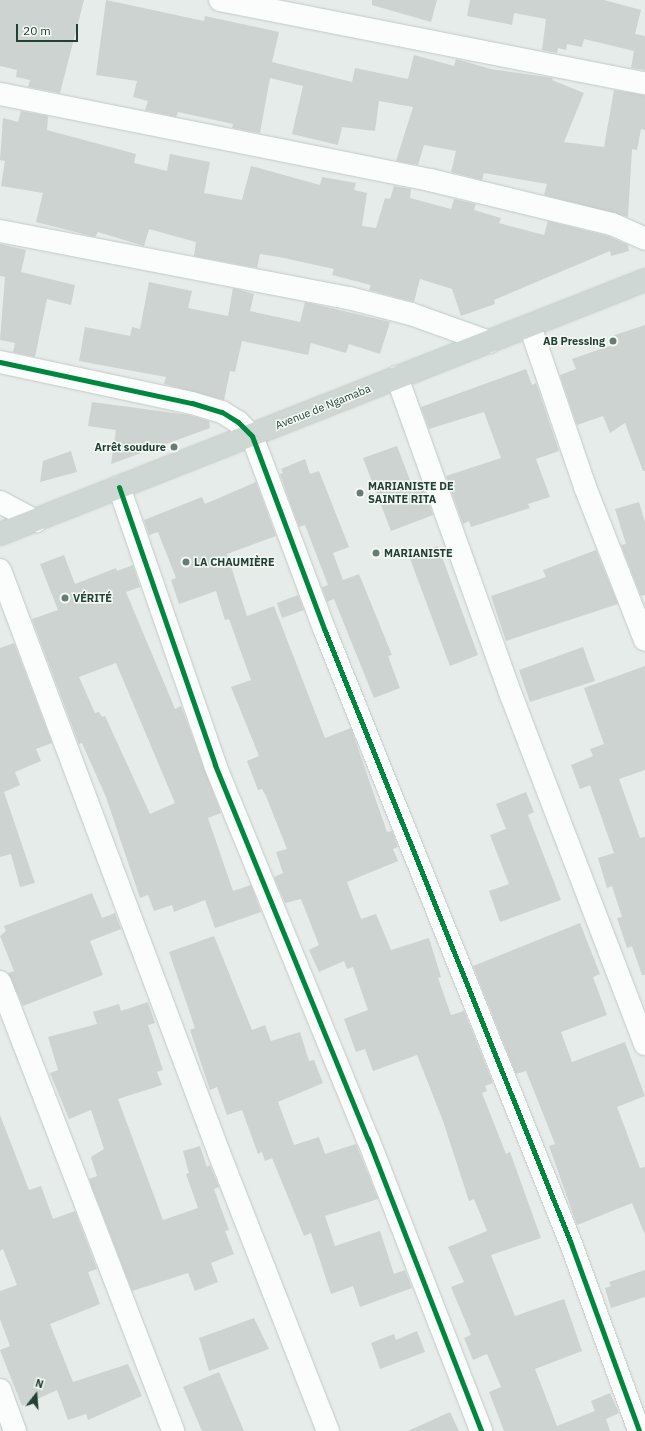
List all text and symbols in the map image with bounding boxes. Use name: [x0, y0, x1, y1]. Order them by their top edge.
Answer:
scale bar: [18, 16, 80, 42]
text: 20 m: [23, 23, 51, 38]
place label: AB Pressing: [543, 334, 605, 348]
marker: AB Pressing: [608, 336, 618, 346]
street label: Avenue de Ngamaba: [273, 382, 373, 432]
place label: Arrêt soudure: [95, 440, 166, 454]
marker: Arrêt soudure: [169, 442, 179, 452]
place label: MARIANISTE DE SAINTE RITA: [368, 480, 454, 506]
marker: MARIANISTE DE SAINTE RITA: [355, 488, 365, 498]
place label: MARIANISTE: [384, 546, 453, 560]
marker: MARIANISTE: [371, 548, 381, 558]
place label: LA CHAUMIÈRE: [194, 555, 275, 569]
marker: LA CHAUMIÈRE: [181, 557, 191, 567]
place label: VÉRITÉ: [73, 591, 112, 605]
marker: VÉRITÉ: [60, 593, 70, 603]
north arrow: [16, 1375, 56, 1415]
text: N: [34, 1376, 45, 1391]

